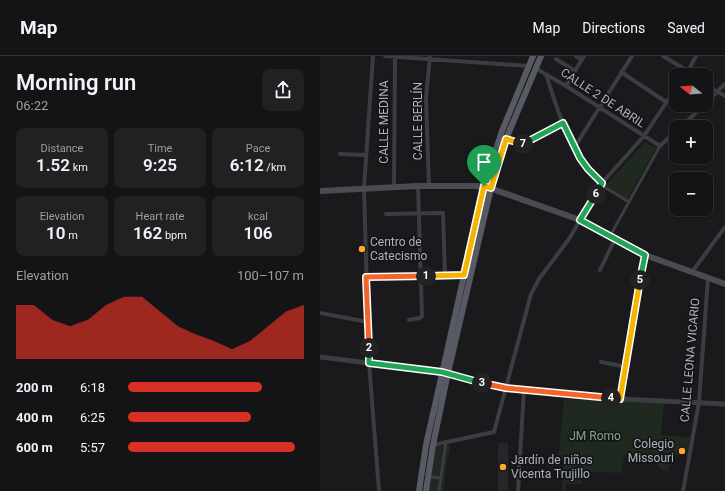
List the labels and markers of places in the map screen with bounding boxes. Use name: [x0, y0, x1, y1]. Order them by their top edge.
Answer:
pin: 7: [513, 134, 533, 154]
pin: [467, 145, 501, 186]
pin: 6: [586, 184, 606, 204]
place label: Centro de Catecismo: [370, 235, 428, 263]
marker: Centro de Catecismo: [357, 244, 367, 254]
pin: 1: [416, 266, 436, 286]
pin: 5: [630, 270, 650, 290]
pin: 2: [359, 338, 379, 358]
pin: 3: [472, 373, 492, 393]
pin: 4: [601, 388, 621, 408]
place label: Colegio Missouri: [628, 437, 674, 465]
marker: Colegio Missouri: [677, 446, 687, 456]
place label: Jardín de niños Vicenta Trujillo: [511, 453, 593, 481]
marker: Jardín de niños Vicenta Trujillo: [498, 462, 508, 472]

